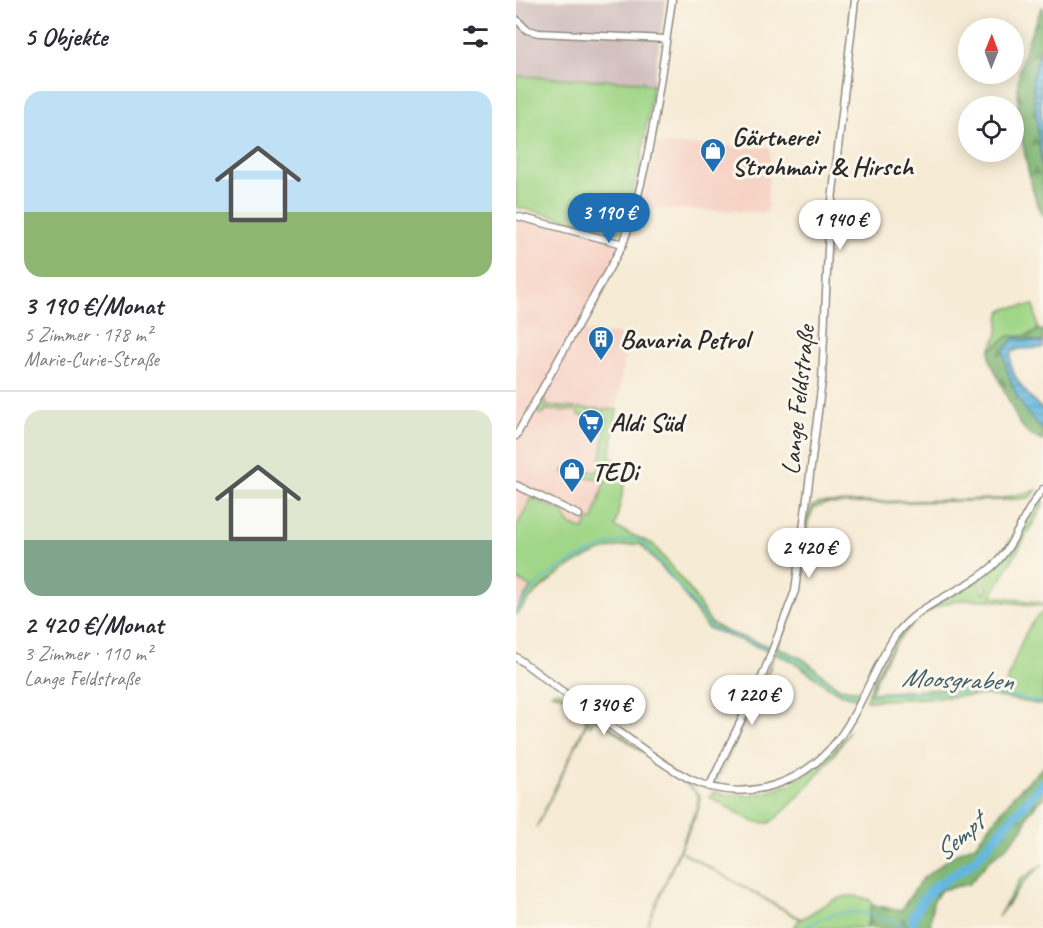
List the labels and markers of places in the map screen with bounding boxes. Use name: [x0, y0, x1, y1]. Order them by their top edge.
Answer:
place label: Gärtnerei Strohmair & Hirsch: [732, 120, 915, 183]
shop icon: Gärtnerei Strohmair & Hirsch: [698, 136, 728, 174]
pin: 3 190 €: [554, 193, 664, 244]
pin: 1 940 €: [785, 200, 895, 251]
place label: Bavaria Petrol: [620, 323, 754, 356]
building icon: Bavaria Petrol: [586, 324, 616, 362]
place label: Aldi Süd: [610, 406, 687, 439]
supermarket icon: Aldi Süd: [576, 407, 606, 445]
place label: TEDi: [592, 455, 642, 488]
shop icon: TEDi: [557, 456, 587, 494]
pin: 2 420 €: [754, 528, 864, 579]
pin: 1 220 €: [697, 675, 807, 726]
pin: 1 340 €: [549, 685, 659, 736]

